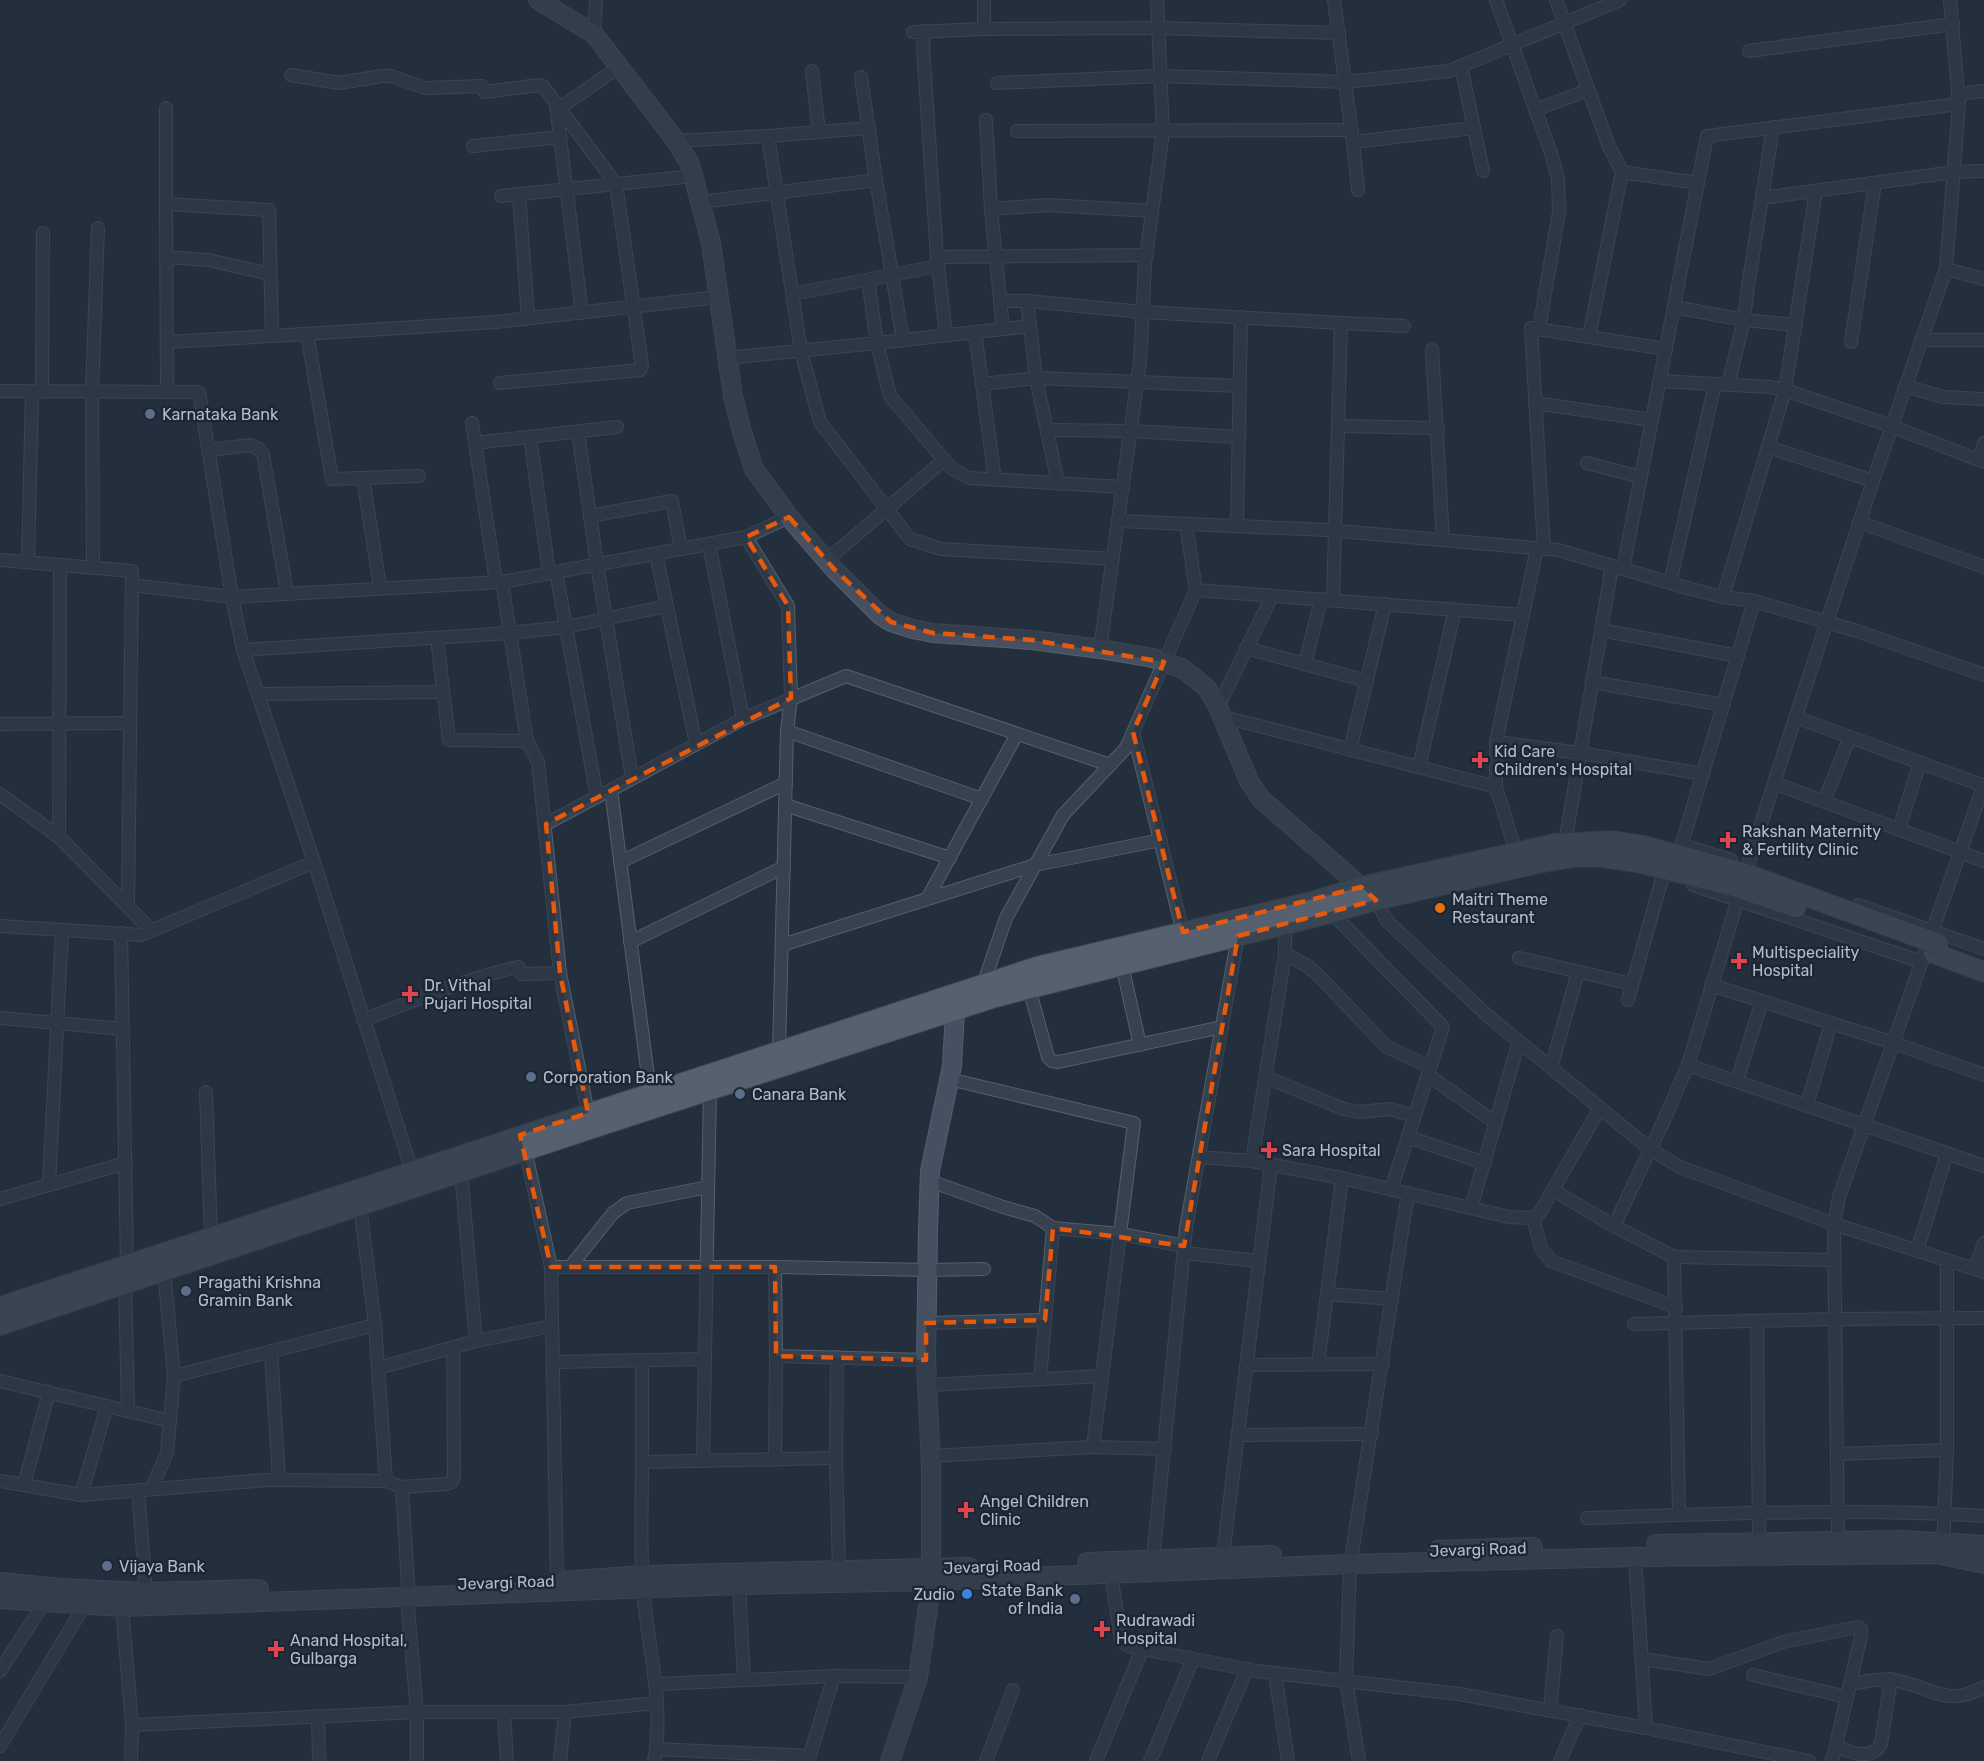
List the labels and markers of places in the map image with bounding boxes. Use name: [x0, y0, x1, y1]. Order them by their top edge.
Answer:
place label: Karnataka Bank: [162, 405, 279, 424]
marker: Karnataka Bank: [143, 407, 157, 421]
place label: Kid Care Children's Hospital: [1494, 742, 1632, 779]
marker: Kid Care Children's Hospital: [1471, 751, 1489, 769]
place label: Rakshan Maternity & Fertility Clinic: [1742, 822, 1881, 859]
marker: Rakshan Maternity & Fertility Clinic: [1719, 831, 1737, 849]
place label: Maitri Theme Restaurant: [1452, 890, 1548, 927]
marker: Maitri Theme Restaurant: [1433, 901, 1447, 915]
place label: Multispeciality Hospital: [1752, 943, 1860, 980]
marker: Multispeciality Hospital: [1730, 952, 1748, 970]
place label: Dr. Vithal Pujari Hospital: [424, 976, 532, 1013]
marker: Dr. Vithal Pujari Hospital: [401, 985, 419, 1003]
place label: Corporation Bank: [543, 1068, 673, 1087]
marker: Corporation Bank: [524, 1070, 538, 1084]
place label: Canara Bank: [752, 1085, 847, 1104]
marker: Canara Bank: [733, 1087, 747, 1101]
marker: Sara Hospital: [1260, 1141, 1278, 1159]
place label: Sara Hospital: [1282, 1141, 1381, 1160]
place label: Pragathi Krishna Gramin Bank: [198, 1273, 321, 1310]
marker: Pragathi Krishna Gramin Bank: [179, 1284, 193, 1298]
place label: Angel Children Clinic: [980, 1492, 1089, 1529]
marker: Angel Children Clinic: [957, 1501, 975, 1519]
place label: Vijaya Bank: [119, 1557, 206, 1576]
marker: Vijaya Bank: [100, 1559, 114, 1573]
place label: State Bank of India: [981, 1581, 1064, 1618]
place label: Zudio: [913, 1585, 955, 1604]
marker: Zudio: [960, 1587, 974, 1601]
marker: State Bank of India: [1068, 1592, 1082, 1606]
place label: Rudrawadi Hospital: [1116, 1611, 1195, 1648]
marker: Rudrawadi Hospital: [1093, 1620, 1111, 1638]
place label: Anand Hospital, Gulbarga: [290, 1631, 408, 1668]
marker: Anand Hospital, Gulbarga: [267, 1640, 285, 1658]

